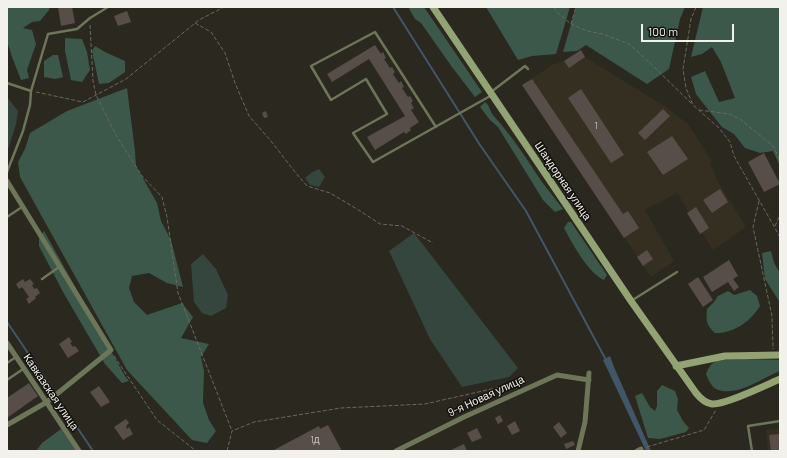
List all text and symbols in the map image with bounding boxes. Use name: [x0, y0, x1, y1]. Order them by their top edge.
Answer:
scale bar: [643, 16, 736, 42]
text: 100 m: [648, 24, 678, 38]
house number: 1: [594, 121, 598, 131]
street label: Шандорная улица: [532, 139, 594, 223]
street label: Кавказская улица: [21, 351, 81, 433]
street label: 9-я Новая улица: [446, 373, 526, 419]
house number: 1Д: [310, 435, 320, 445]

